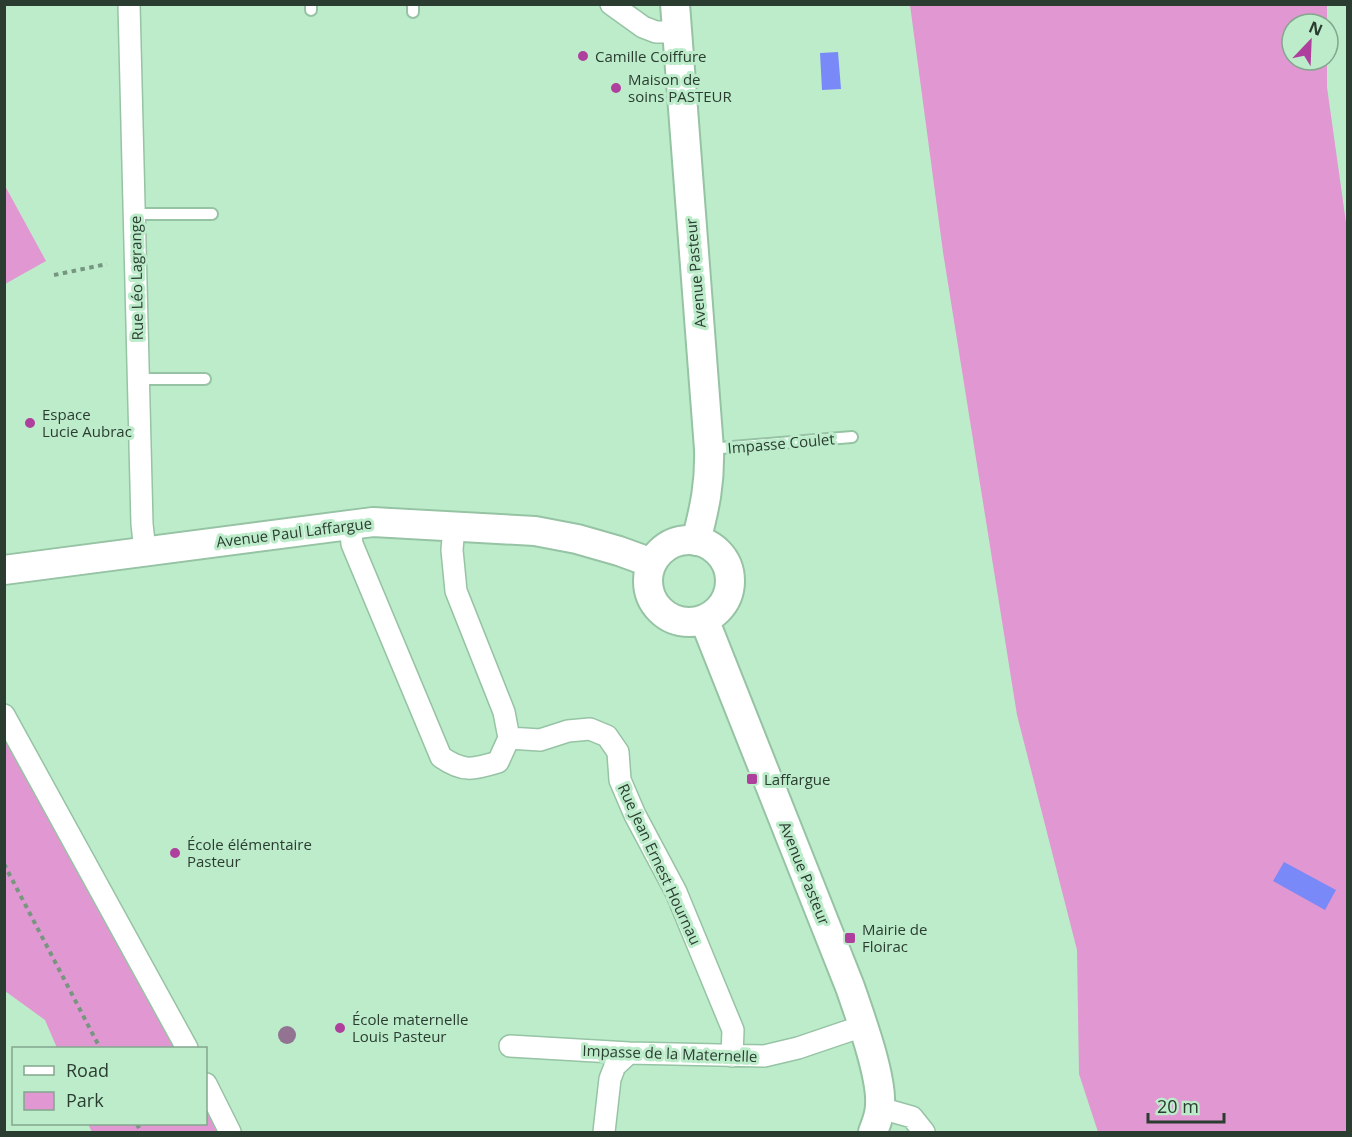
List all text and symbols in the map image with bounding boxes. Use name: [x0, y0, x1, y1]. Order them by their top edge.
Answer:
north arrow: [1280, 12, 1340, 72]
text: N: [1306, 16, 1326, 41]
place label: Camille Coiffure: [595, 46, 706, 66]
marker: Camille Coiffure: [576, 49, 590, 63]
place label: Maison de soins PASTEUR: [628, 69, 732, 106]
marker: Maison de soins PASTEUR: [609, 81, 623, 95]
street label: Rue Léo Lagrange: [125, 216, 147, 340]
street label: Avenue Pasteur: [680, 217, 710, 329]
place label: Espace Lucie Aubrac: [42, 404, 132, 441]
marker: Espace Lucie Aubrac: [23, 416, 37, 430]
street label: Impasse Coulet: [727, 428, 835, 458]
street label: Avenue Paul Laffargue: [215, 513, 373, 551]
place label: Laffargue: [764, 769, 831, 789]
marker: Laffargue: [745, 772, 759, 786]
street label: Rue Jean Ernest Hournau: [614, 780, 706, 948]
street label: Avenue Pasteur: [775, 818, 835, 928]
place label: École élémentaire Pasteur: [187, 834, 312, 871]
marker: École élémentaire Pasteur: [168, 846, 182, 860]
place label: Mairie de Floirac: [862, 919, 927, 956]
marker: Mairie de Floirac: [843, 931, 857, 945]
place label: École maternelle Louis Pasteur: [352, 1009, 468, 1046]
marker: École maternelle Louis Pasteur: [333, 1021, 347, 1035]
street label: Impasse de la Maternelle: [582, 1040, 758, 1066]
legend: [12, 1047, 207, 1125]
text: Road: [66, 1058, 109, 1082]
scale bar: [1148, 1086, 1224, 1124]
text: Park: [66, 1088, 104, 1112]
text: 20 m: [1157, 1094, 1199, 1118]

